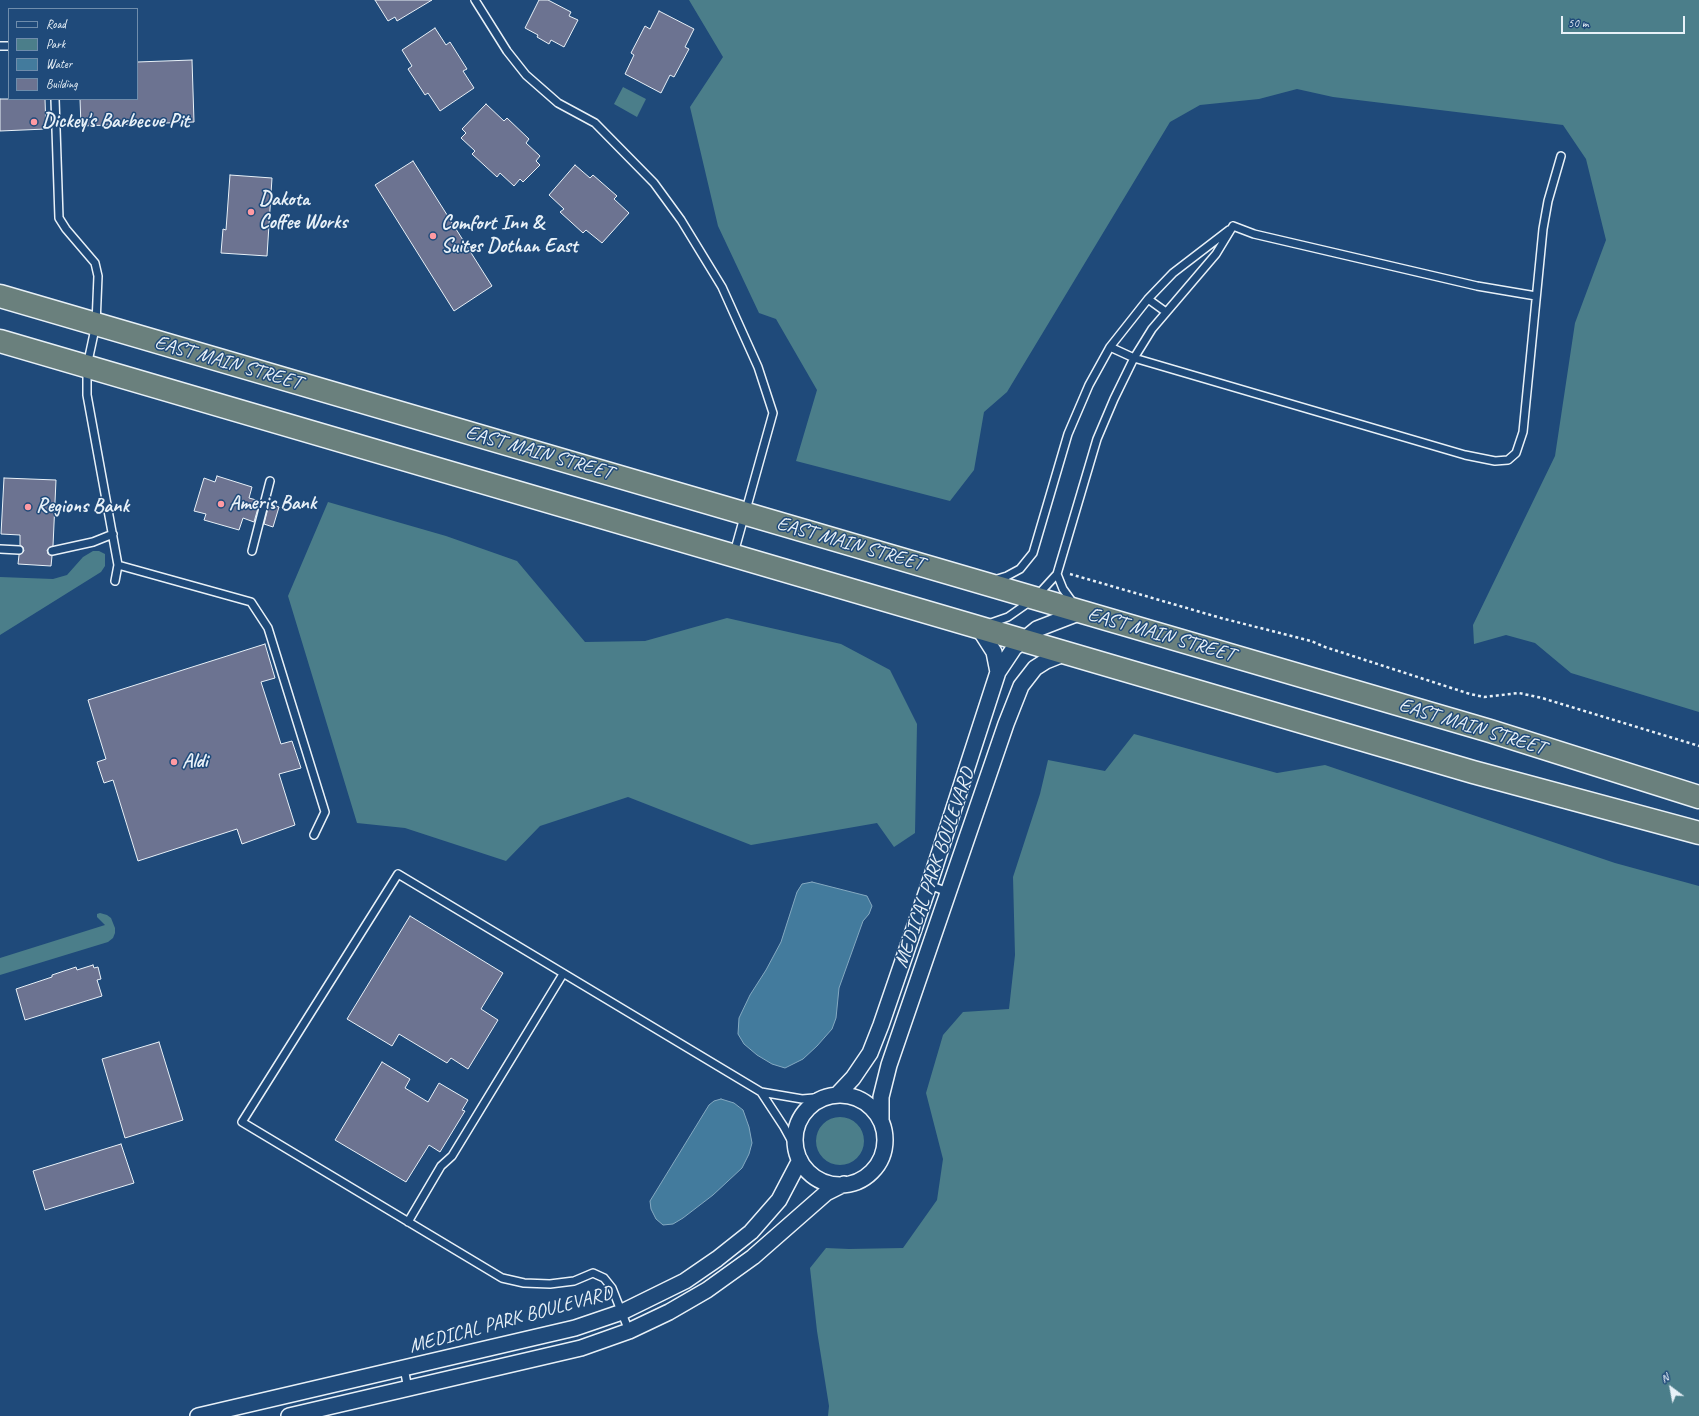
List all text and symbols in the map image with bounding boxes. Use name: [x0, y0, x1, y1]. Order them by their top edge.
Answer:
legend: [8, 8, 138, 100]
scale bar: [1563, 8, 1687, 34]
text: 50 m: [1568, 15, 1588, 31]
text: Road: [46, 16, 66, 32]
text: Park: [46, 36, 65, 52]
text: Water: [46, 56, 72, 72]
text: Building: [46, 76, 78, 92]
place label: Dickey's Barbecue Pit: [42, 110, 189, 134]
marker: Dickey's Barbecue Pit: [29, 117, 39, 127]
place label: Dakota Coffee Works: [259, 188, 347, 235]
marker: Dakota Coffee Works: [246, 207, 256, 217]
place label: Comfort Inn & Suites Dothan East: [441, 212, 577, 259]
marker: Comfort Inn & Suites Dothan East: [428, 231, 438, 241]
street label: EAST MAIN STREET: [152, 331, 304, 395]
street label: EAST MAIN STREET: [463, 421, 615, 485]
place label: Ameris Bank: [229, 492, 316, 516]
place label: Regions Bank: [36, 495, 129, 519]
marker: Ameris Bank: [216, 499, 226, 509]
marker: Regions Bank: [23, 502, 33, 512]
street label: EAST MAIN STREET: [774, 512, 926, 576]
street label: EAST MAIN STREET: [1085, 603, 1237, 667]
street label: EAST MAIN STREET: [1396, 693, 1548, 761]
place label: Aldi: [182, 750, 208, 774]
marker: Aldi: [169, 757, 179, 767]
street label: MEDICAL PARK BOULEVARD: [890, 765, 980, 971]
street label: MEDICAL PARK BOULEVARD: [407, 1281, 615, 1359]
north arrow: [1651, 1368, 1691, 1408]
text: N: [1658, 1370, 1671, 1386]

